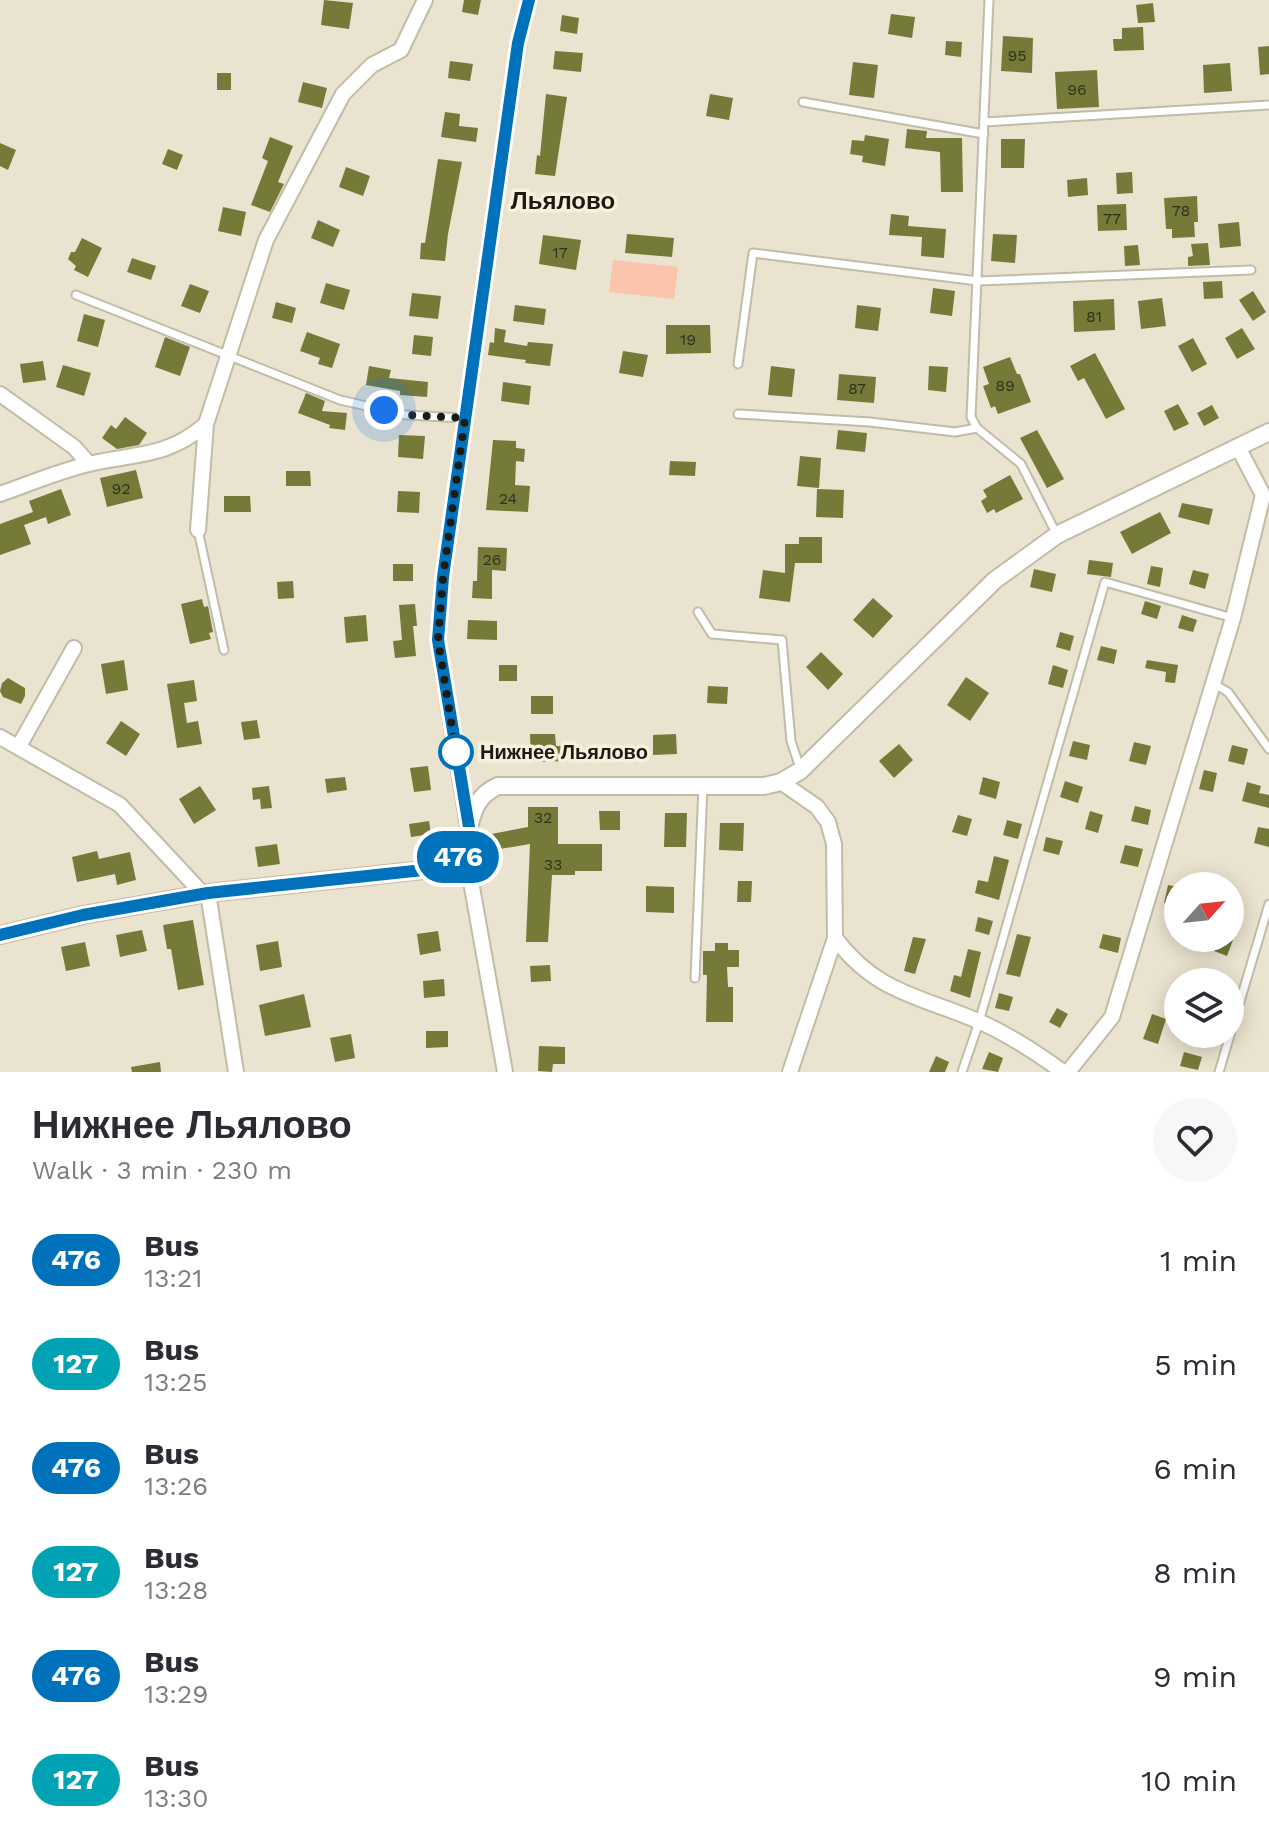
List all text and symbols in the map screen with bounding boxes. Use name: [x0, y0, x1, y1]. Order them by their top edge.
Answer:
house number: 95: [1007, 46, 1027, 65]
house number: 96: [1067, 80, 1087, 99]
district label: Льялово: [511, 187, 615, 215]
house number: 78: [1172, 201, 1190, 220]
house number: 77: [1103, 209, 1121, 228]
house number: 17: [552, 243, 568, 262]
house number: 81: [1086, 307, 1102, 326]
house number: 19: [680, 330, 696, 349]
house number: 89: [995, 376, 1015, 395]
house number: 87: [848, 379, 866, 398]
your location: [364, 390, 404, 430]
house number: 92: [111, 479, 131, 498]
house number: 24: [499, 489, 518, 508]
house number: 26: [482, 550, 502, 569]
marker: Нижнее Льялово: [439, 735, 473, 769]
place label: Нижнее Льялово: [480, 740, 648, 764]
house number: 32: [534, 808, 552, 827]
line badge: 476: [412, 831, 504, 883]
text: 476: [433, 840, 483, 873]
house number: 33: [544, 855, 562, 874]
north arrow: [1164, 872, 1244, 952]
map controls: [1164, 872, 1244, 1048]
button: layers: [1164, 968, 1244, 1048]
button: heart: [1153, 1098, 1237, 1182]
text: Нижнее Льялово: [32, 1103, 352, 1147]
text: Walk · 3 min · 230 m: [32, 1155, 292, 1185]
text: Bus: [144, 1228, 199, 1263]
text: 476: [51, 1243, 101, 1276]
text: 1 min: [1160, 1243, 1237, 1278]
text: 13:21: [144, 1263, 202, 1293]
text: Bus: [144, 1332, 199, 1367]
text: 127: [53, 1347, 99, 1380]
text: 5 min: [1154, 1347, 1237, 1382]
text: 13:25: [144, 1367, 207, 1397]
text: Bus: [144, 1436, 199, 1471]
text: 476: [51, 1451, 101, 1484]
text: 6 min: [1153, 1451, 1237, 1486]
text: 13:26: [144, 1471, 208, 1501]
text: Bus: [144, 1540, 199, 1575]
text: 127: [53, 1555, 99, 1588]
text: 8 min: [1153, 1555, 1237, 1590]
text: 13:28: [144, 1575, 208, 1605]
text: Bus: [144, 1644, 199, 1679]
text: 476: [51, 1659, 101, 1692]
text: 9 min: [1153, 1659, 1237, 1694]
text: 13:29: [144, 1679, 208, 1709]
text: Bus: [144, 1748, 199, 1783]
text: 127: [53, 1763, 99, 1796]
text: 10 min: [1141, 1763, 1237, 1798]
text: 13:30: [144, 1783, 208, 1813]

